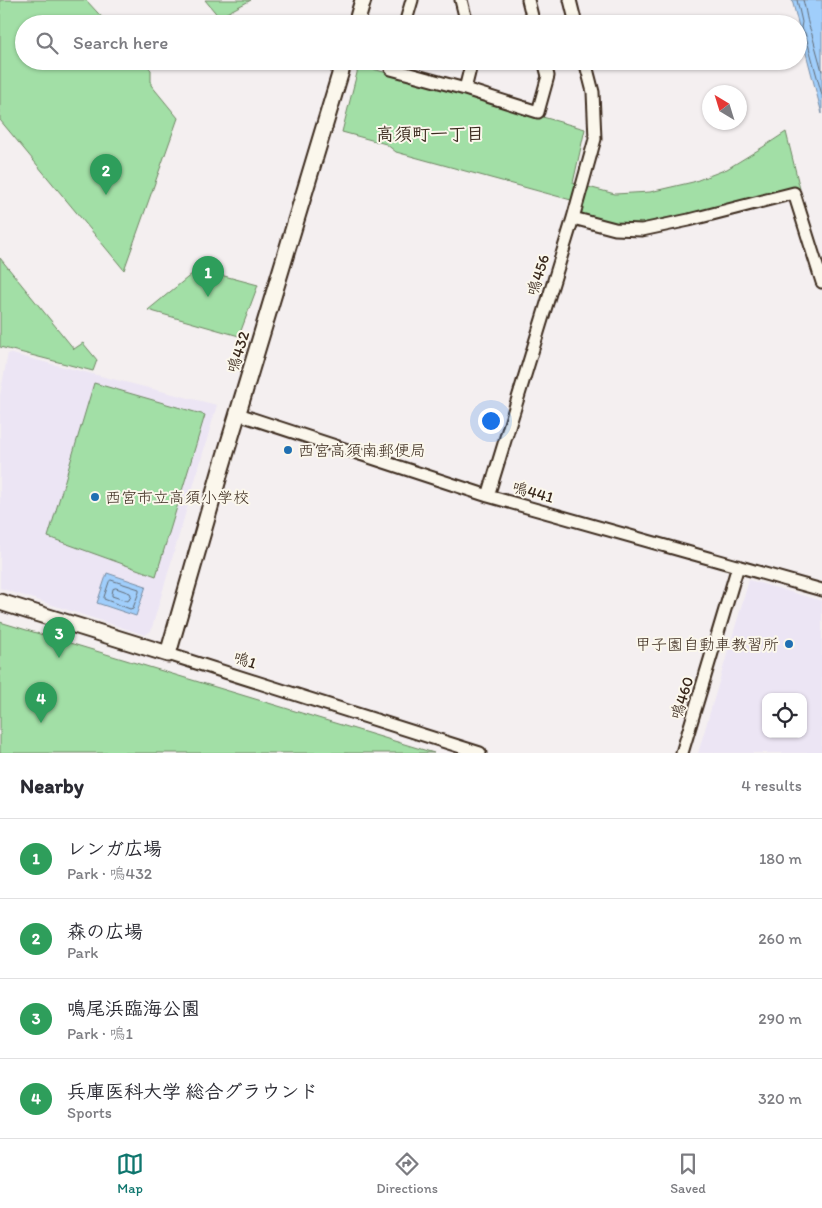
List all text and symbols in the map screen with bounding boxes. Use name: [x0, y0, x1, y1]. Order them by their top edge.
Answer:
search box: [15, 15, 807, 70]
icon: search: [33, 29, 61, 57]
text: Search here: [73, 31, 168, 54]
north arrow: [702, 85, 747, 130]
district label: 高須町一丁目: [376, 123, 484, 145]
pin: 2: [90, 154, 122, 195]
street label: 鳴456: [523, 252, 553, 298]
pin: 1: [192, 256, 224, 297]
street label: 鳴432: [223, 328, 254, 375]
your location: [478, 408, 504, 434]
place label: 西宮高須南郵便局: [298, 441, 426, 460]
marker: 西宮高須南郵便局: [282, 444, 294, 456]
street label: 鳴441: [510, 477, 557, 507]
place label: 西宮市立高須小学校: [105, 488, 249, 507]
marker: 西宮市立高須小学校: [89, 491, 101, 503]
pin: 3: [43, 617, 75, 658]
place label: 甲子園自動車教習所: [635, 635, 779, 654]
marker: 甲子園自動車教習所: [783, 638, 795, 650]
street label: 鳴1: [231, 647, 260, 673]
street label: 鳴460: [666, 674, 698, 722]
pin: 4: [25, 682, 57, 723]
map controls: [762, 693, 807, 738]
button: locate: [762, 693, 807, 738]
text: Nearby: [20, 773, 84, 798]
text: 4 results: [741, 776, 802, 795]
text: レンガ広場: [67, 837, 162, 860]
text: 1: [32, 849, 40, 868]
text: 180 m: [759, 849, 802, 868]
text: Park · 鳴432: [67, 864, 152, 883]
text: 森の広場: [67, 920, 143, 943]
text: 2: [32, 929, 40, 948]
text: 260 m: [758, 929, 802, 948]
text: Park: [67, 943, 98, 962]
text: 鳴尾浜臨海公園: [67, 997, 200, 1020]
text: 3: [32, 1009, 40, 1028]
text: 290 m: [758, 1009, 802, 1028]
text: Park · 鳴1: [67, 1024, 133, 1043]
text: 兵庫医科大学 総合グラウンド: [67, 1080, 318, 1103]
text: 4: [31, 1089, 41, 1108]
text: 320 m: [758, 1089, 802, 1108]
text: Sports: [67, 1103, 112, 1122]
tab: Map: [116, 1150, 144, 1197]
tab: Directions: [376, 1150, 438, 1197]
tab: Saved: [670, 1150, 706, 1197]

